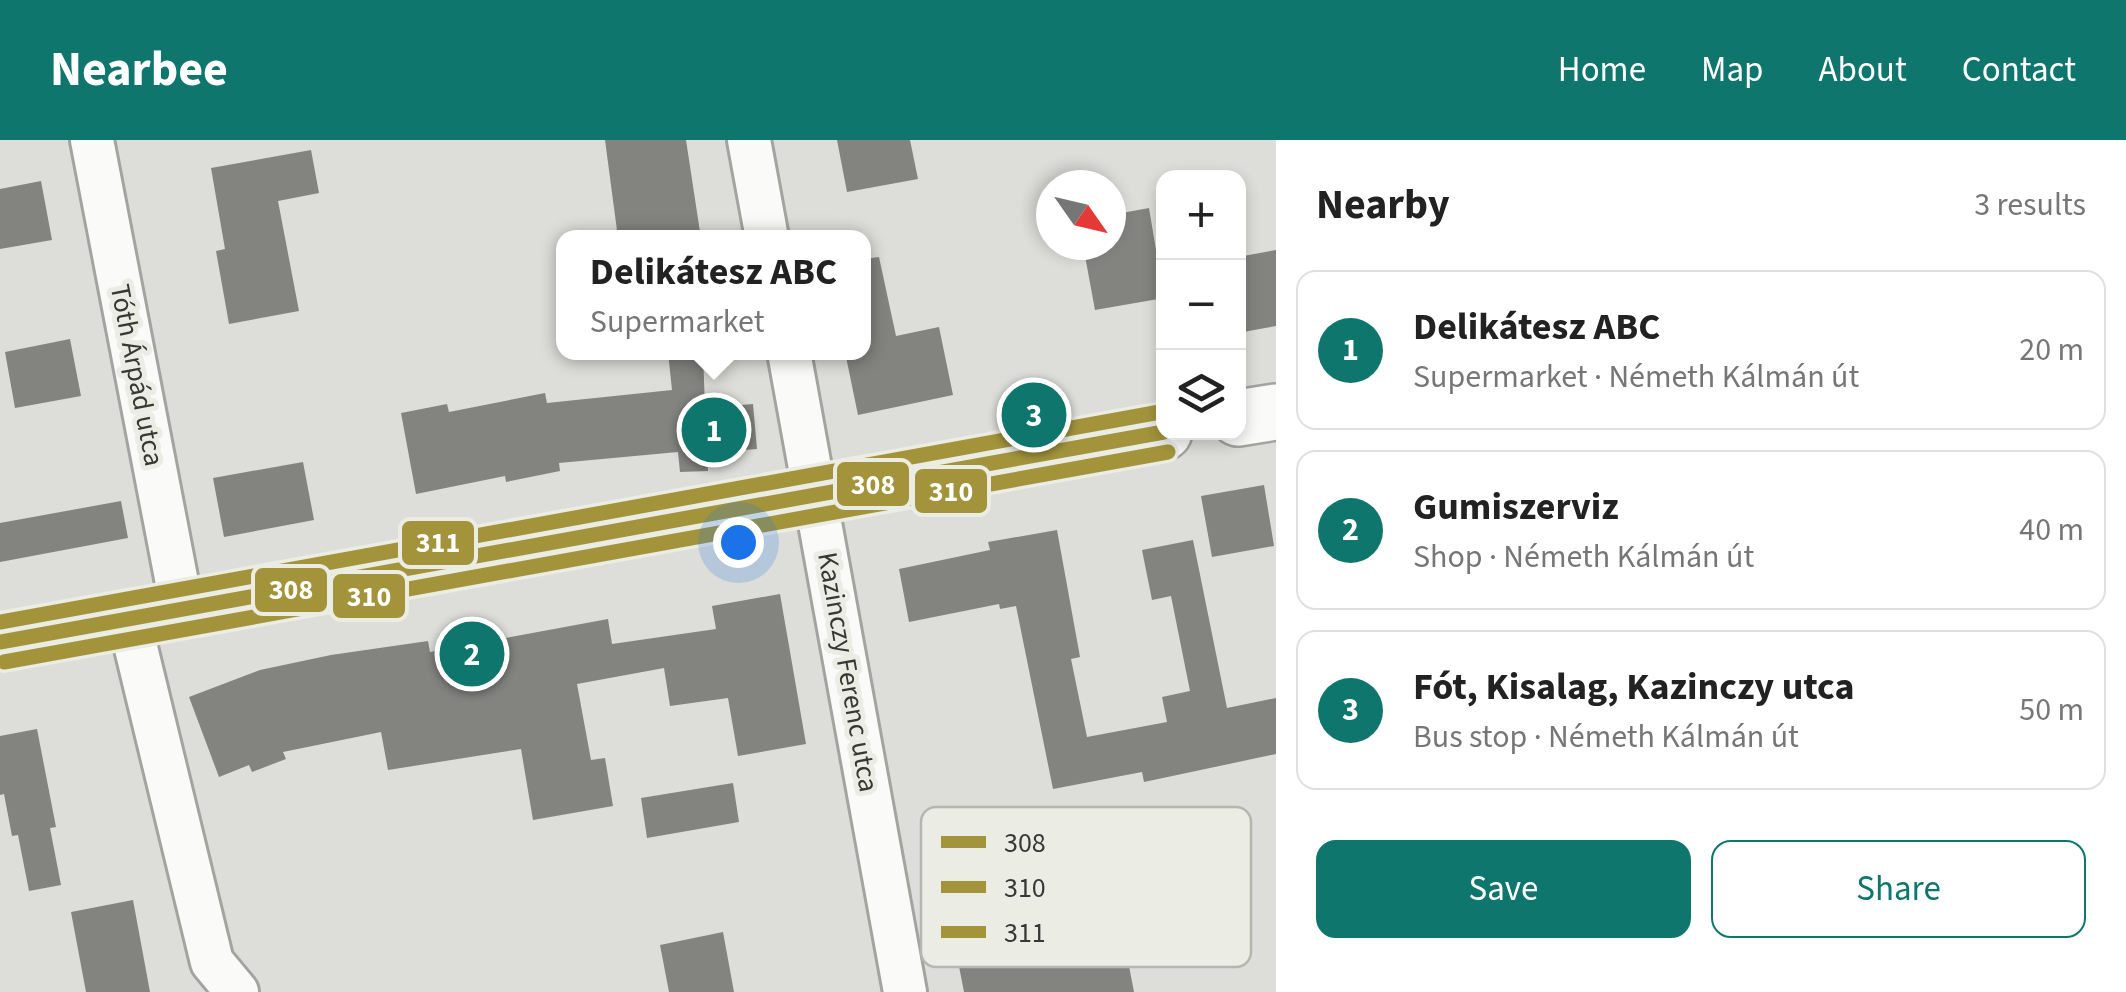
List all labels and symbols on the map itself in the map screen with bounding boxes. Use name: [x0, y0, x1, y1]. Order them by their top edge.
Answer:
north arrow: [1036, 170, 1126, 260]
street label: Tóth Árpád utca: [100, 281, 174, 469]
pin: 3: [1002, 378, 1066, 452]
pin: 1: [682, 392, 746, 468]
line badge: 308: [835, 460, 911, 508]
text: 308: [851, 465, 895, 505]
line badge: 310: [913, 467, 989, 515]
text: 310: [929, 472, 973, 512]
your location: [713, 517, 764, 568]
line badge: 311: [400, 519, 476, 567]
text: 311: [416, 523, 460, 563]
street label: Kazinczy Ferenc utca: [807, 549, 889, 795]
line badge: 308: [253, 566, 329, 614]
text: 308: [269, 570, 313, 610]
line badge: 310: [331, 572, 407, 620]
text: 310: [347, 577, 391, 617]
pin: 2: [440, 616, 504, 692]
legend: [921, 807, 1251, 967]
text: 308: [1004, 823, 1046, 863]
text: 310: [1004, 868, 1046, 908]
text: 311: [1004, 913, 1046, 953]

